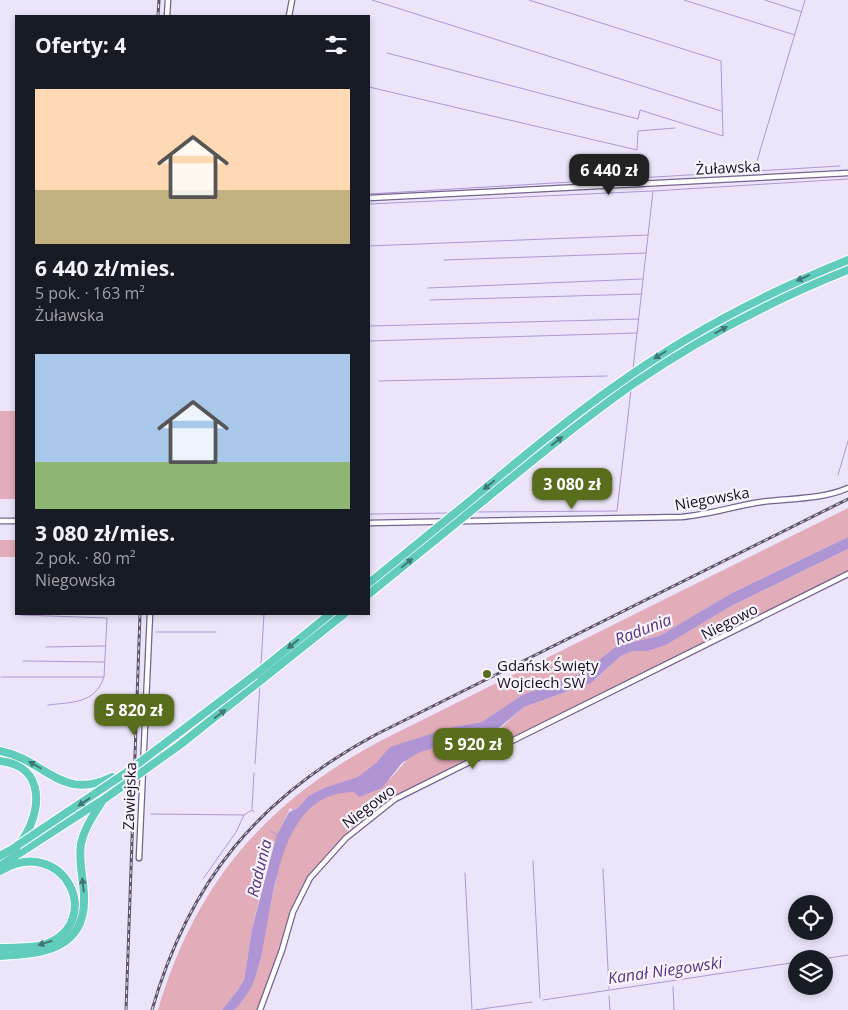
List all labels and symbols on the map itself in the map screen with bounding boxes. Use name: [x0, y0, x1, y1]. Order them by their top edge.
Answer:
pin: 6 440 zł: [557, 154, 661, 196]
street label: Żuławska: [695, 155, 761, 179]
one-way arrow: [796, 275, 810, 283]
one-way arrow: [714, 326, 727, 335]
one-way arrow: [653, 351, 667, 360]
one-way arrow: [550, 436, 564, 446]
pin: 3 080 zł: [520, 468, 624, 510]
one-way arrow: [483, 480, 496, 491]
street label: Niegowska: [673, 482, 751, 514]
one-way arrow: [400, 557, 413, 568]
street label: Niegowo: [697, 598, 761, 644]
water label: Radunia: [612, 608, 674, 650]
one-way arrow: [287, 639, 300, 650]
place label: Gdańsk Święty Wojciech SW: [497, 655, 599, 692]
marker: Gdańsk Święty Wojciech SW: [481, 668, 493, 680]
pin: 5 820 zł: [82, 694, 186, 736]
one-way arrow: [213, 709, 227, 719]
pin: 5 920 zł: [421, 728, 525, 770]
one-way arrow: [28, 761, 43, 769]
street label: Zawiejska: [118, 762, 140, 830]
street label: Niegowo: [337, 780, 399, 832]
one-way arrow: [77, 798, 90, 807]
water label: Radunia: [241, 837, 277, 899]
one-way arrow: [79, 877, 87, 893]
one-way arrow: [37, 939, 52, 947]
water label: Kanał Niegowski: [606, 951, 725, 989]

